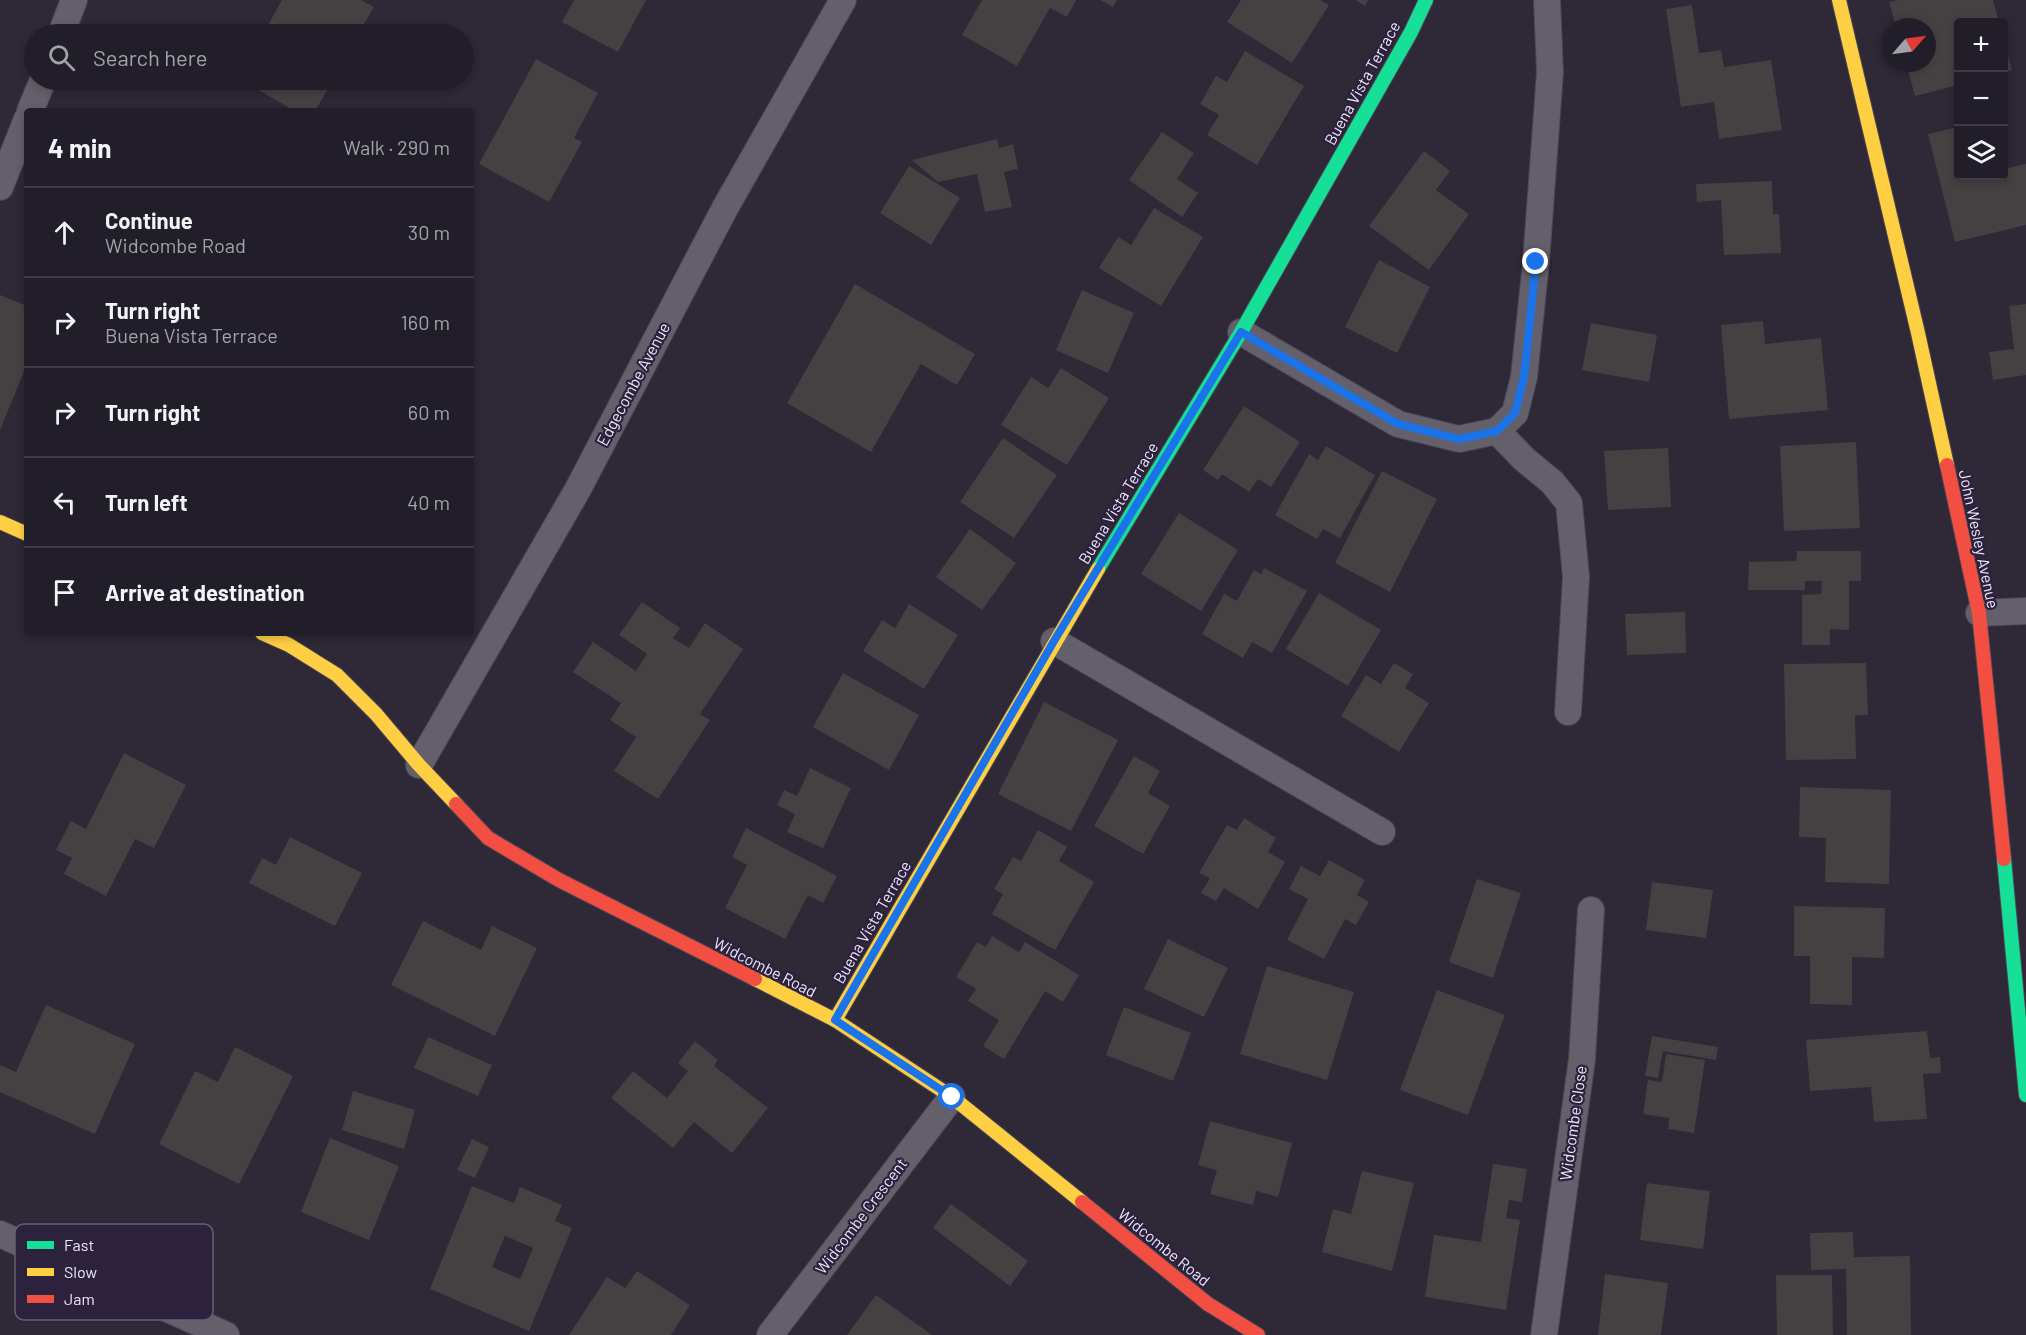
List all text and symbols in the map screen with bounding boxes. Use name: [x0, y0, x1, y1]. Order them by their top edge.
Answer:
street label: Buena Vista Terrace: [1320, 18, 1403, 148]
north arrow: [1882, 18, 1936, 72]
map controls: [1954, 18, 2008, 180]
button: +: [1954, 18, 2008, 72]
search box: [24, 24, 474, 90]
icon: search: [45, 41, 78, 74]
text: Search here: [93, 44, 207, 70]
button: −: [1954, 72, 2008, 126]
button: layers: [1954, 126, 2008, 180]
text: 4 min: [48, 132, 112, 163]
text: Walk · 290 m: [343, 135, 450, 159]
text: Continue: [105, 207, 193, 233]
icon: ahead: [48, 216, 81, 249]
text: 30 m: [408, 220, 450, 244]
text: Widcombe Road: [105, 233, 246, 257]
route end: [1522, 248, 1548, 274]
text: Turn right: [105, 297, 200, 323]
icon: right: [48, 306, 81, 339]
text: 160 m: [401, 310, 450, 334]
street label: Edgecombe Avenue: [592, 319, 673, 449]
text: Buena Vista Terrace: [105, 323, 278, 347]
icon: right: [48, 396, 81, 429]
text: Turn right: [105, 399, 200, 425]
text: 60 m: [408, 400, 450, 424]
street label: Buena Vista Terrace: [1074, 439, 1161, 567]
street label: John Wesley Avenue: [1956, 468, 2003, 610]
icon: left: [48, 486, 81, 519]
text: Turn left: [105, 489, 188, 515]
text: 40 m: [407, 490, 450, 514]
icon: arrive: [48, 576, 81, 609]
text: Arrive at destination: [105, 579, 304, 605]
street label: Buena Vista Terrace: [829, 857, 914, 986]
street label: Widcombe Road: [711, 932, 820, 1001]
street label: Widcombe Close: [1555, 1064, 1590, 1182]
route start: [938, 1083, 964, 1109]
street label: Widcombe Crescent: [811, 1154, 910, 1277]
street label: Widcombe Road: [1115, 1204, 1214, 1289]
legend: [15, 1224, 213, 1320]
text: Fast: [64, 1235, 94, 1254]
text: Slow: [64, 1262, 97, 1281]
text: Jam: [64, 1289, 95, 1308]

